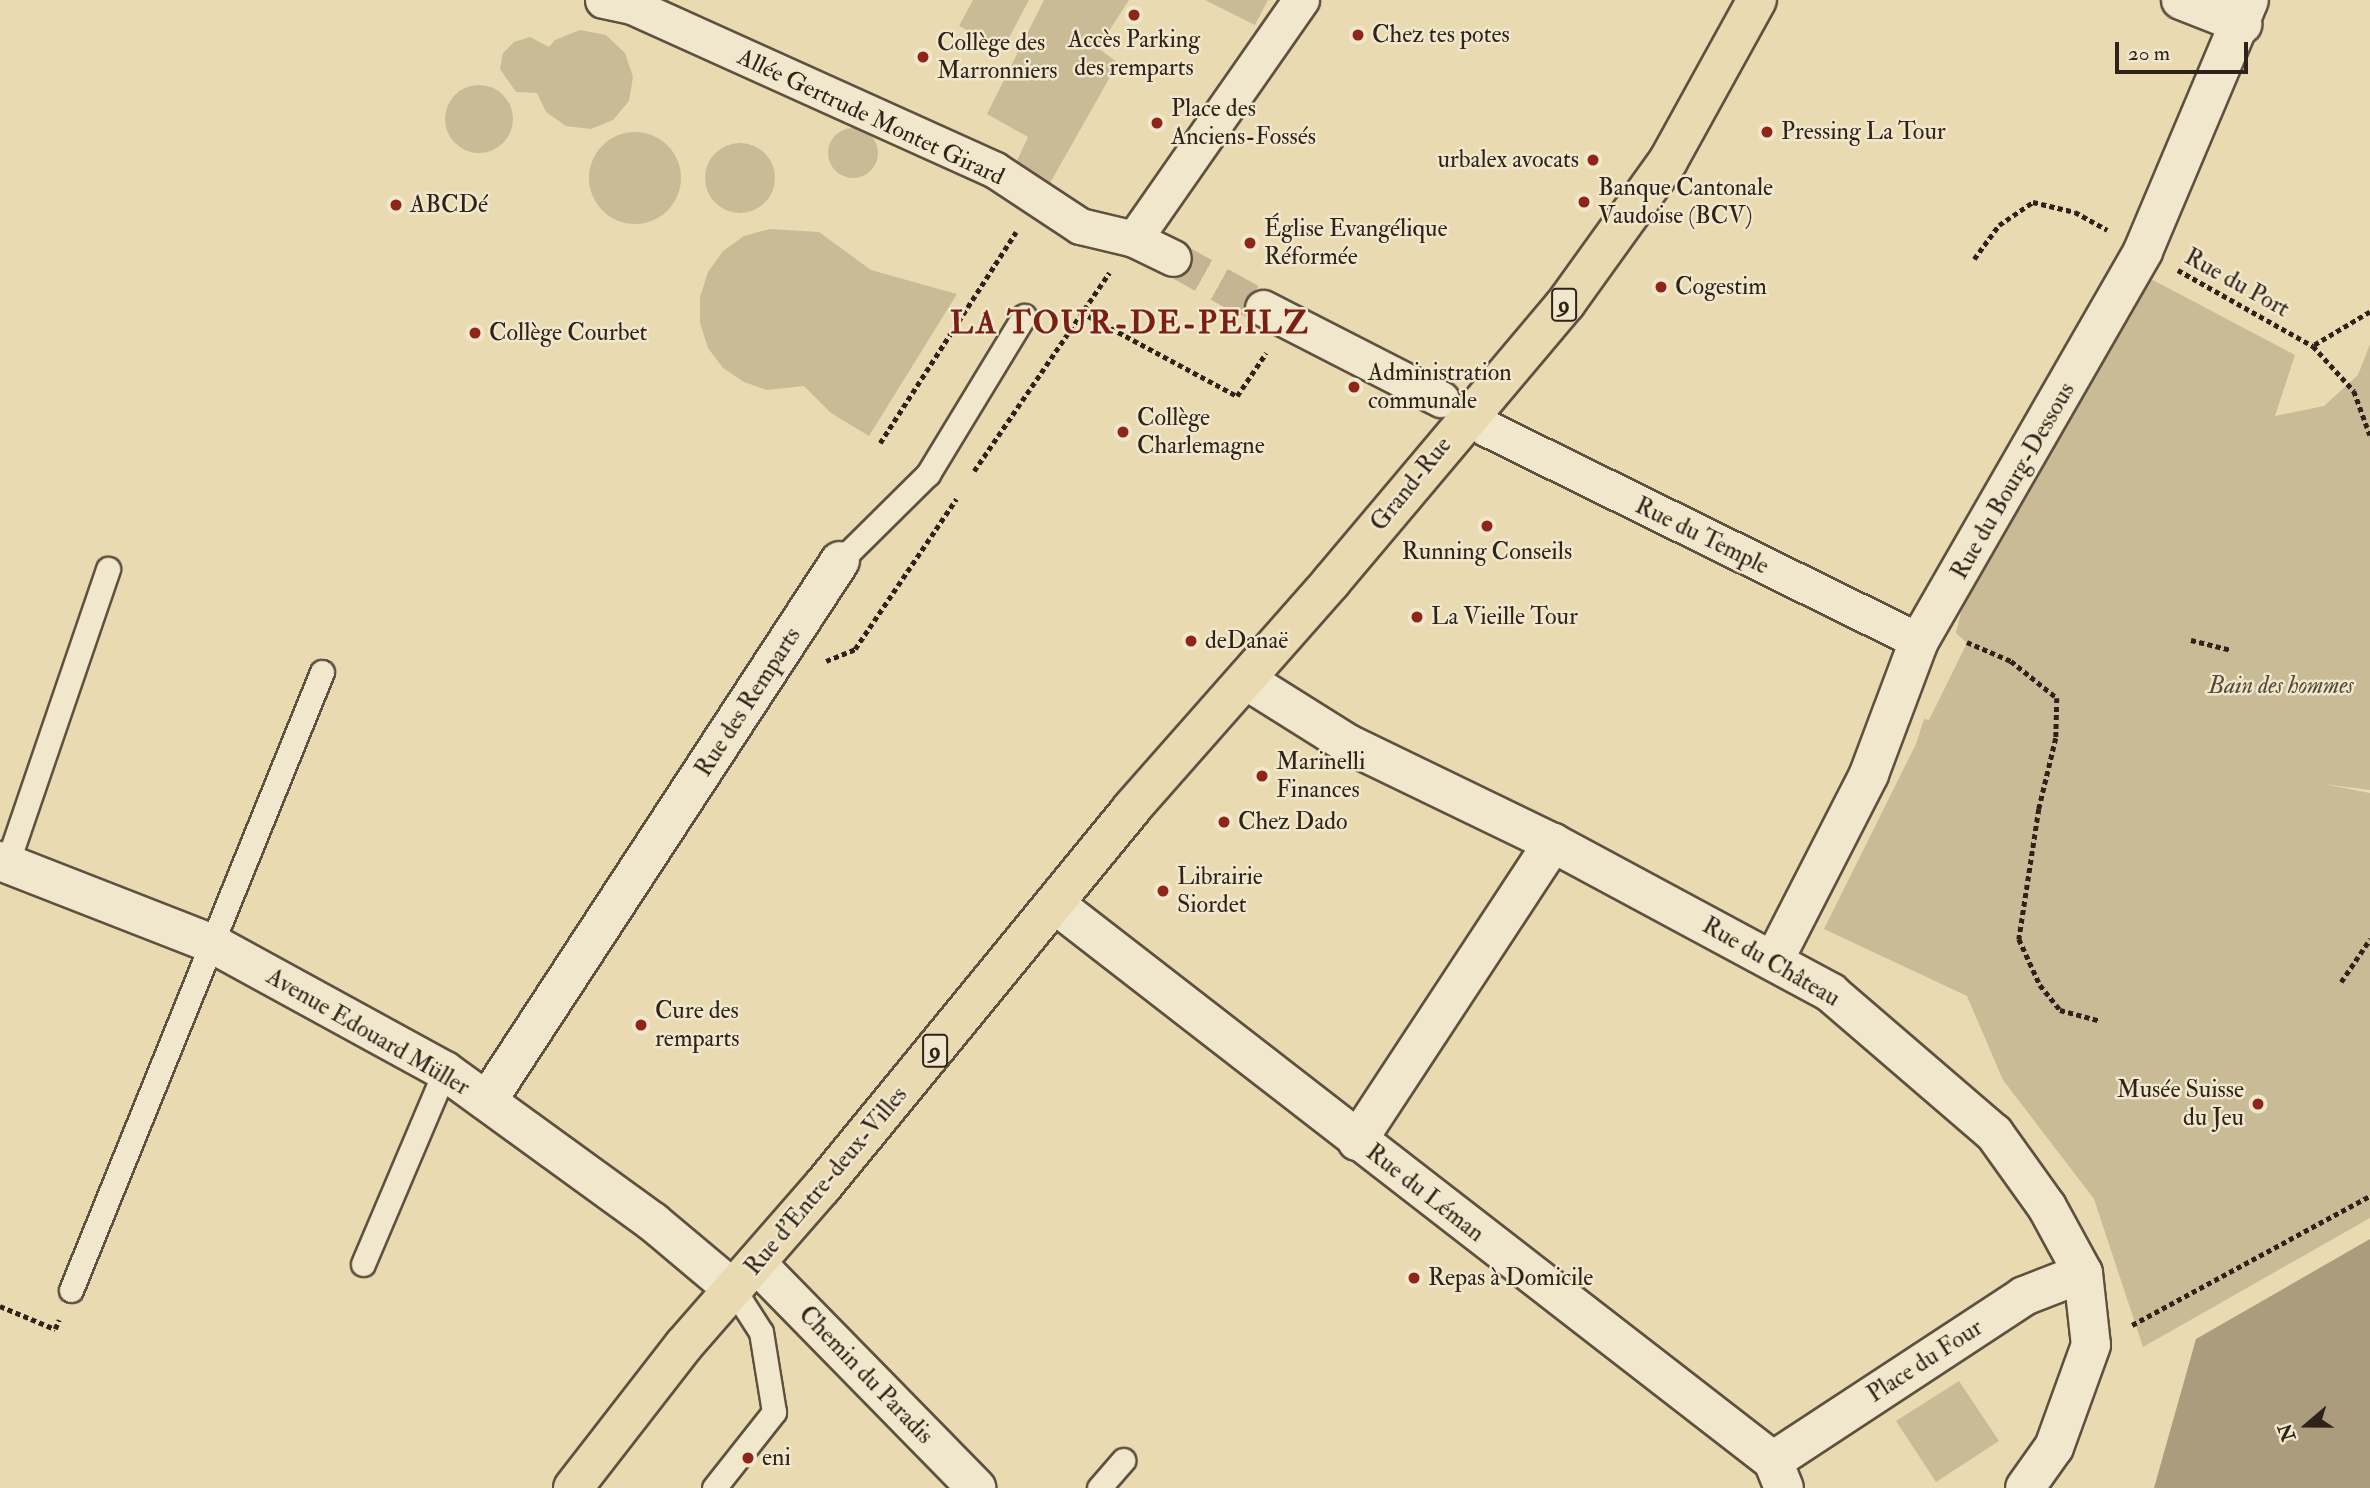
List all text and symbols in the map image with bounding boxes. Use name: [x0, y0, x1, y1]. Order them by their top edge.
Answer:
marker: Accès Parking des remparts: [1126, 7, 1142, 23]
place label: Chez tes potes: [1372, 21, 1510, 49]
place label: Accès Parking des remparts: [1068, 26, 1200, 82]
marker: Chez tes potes: [1350, 27, 1366, 43]
scale bar: [2118, 28, 2251, 72]
place label: Collège des Marronniers: [937, 29, 1058, 85]
text: 20 m: [2128, 40, 2170, 67]
street label: Allée Gertrude Montet Girard: [733, 42, 1009, 192]
marker: Collège des Marronniers: [915, 49, 931, 65]
place label: Place des Anciens-Fossés: [1171, 95, 1316, 151]
marker: Place des Anciens-Fossés: [1149, 115, 1165, 131]
place label: Pressing La Tour: [1781, 118, 1946, 146]
marker: Pressing La Tour: [1759, 124, 1775, 140]
place label: urbalex avocats: [1437, 146, 1579, 174]
marker: urbalex avocats: [1585, 152, 1601, 168]
place label: Banque Cantonale Vaudoise (BCV): [1598, 174, 1773, 230]
place label: ABCDé: [410, 191, 488, 219]
marker: Banque Cantonale Vaudoise (BCV): [1576, 194, 1592, 210]
marker: ABCDé: [388, 197, 404, 213]
place label: Église Evangélique Réformée: [1264, 215, 1447, 271]
marker: Église Evangélique Réformée: [1242, 235, 1258, 251]
street label: Rue du Port: [2180, 242, 2294, 324]
place label: Cogestim: [1675, 273, 1767, 301]
marker: Cogestim: [1653, 279, 1669, 295]
road number: 9: [1550, 286, 1578, 324]
district label: LA TOUR-DE-PEILZ: [952, 304, 1308, 342]
place label: Collège Courbet: [489, 319, 647, 347]
marker: Collège Courbet: [467, 325, 483, 341]
place label: Administration communale: [1368, 359, 1512, 415]
street label: Rue du Bourg-Dessous: [1945, 377, 2081, 585]
marker: Administration communale: [1346, 379, 1362, 395]
place label: Collège Charlemagne: [1137, 404, 1265, 460]
marker: Collège Charlemagne: [1115, 424, 1131, 440]
street label: Grand-Rue: [1364, 431, 1458, 537]
street label: Rue du Temple: [1630, 491, 1774, 581]
marker: Running Conseils: [1479, 518, 1495, 534]
place label: Running Conseils: [1402, 538, 1572, 566]
place label: La Vieille Tour: [1431, 603, 1578, 631]
marker: La Vieille Tour: [1409, 609, 1425, 625]
street label: Rue des Remparts: [689, 622, 807, 782]
place label: deDanaë: [1205, 627, 1288, 655]
marker: deDanaë: [1183, 633, 1199, 649]
park label: Bain des hommes: [2208, 672, 2354, 700]
place label: Marinelli Finances: [1276, 748, 1365, 804]
marker: Marinelli Finances: [1254, 768, 1270, 784]
place label: Chez Dado: [1238, 808, 1348, 836]
marker: Chez Dado: [1216, 814, 1232, 830]
place label: Librairie Siordet: [1177, 863, 1263, 919]
marker: Librairie Siordet: [1155, 883, 1171, 899]
street label: Rue du Château: [1697, 911, 1845, 1013]
street label: Avenue Edouard Müller: [261, 962, 475, 1102]
place label: Cure des remparts: [655, 997, 739, 1053]
marker: Cure des remparts: [633, 1017, 649, 1033]
road number: 9: [921, 1032, 949, 1070]
place label: Musée Suisse du Jeu: [2117, 1076, 2244, 1132]
street label: Rue d'Entre-deux-Villes: [739, 1081, 913, 1281]
marker: Musée Suisse du Jeu: [2250, 1096, 2266, 1112]
street label: Rue du Léman: [1360, 1138, 1490, 1248]
place label: Repas à Domicile: [1428, 1264, 1593, 1292]
marker: Repas à Domicile: [1406, 1270, 1422, 1286]
street label: Chemin du Paradis: [793, 1300, 939, 1450]
street label: Place du Four: [1862, 1313, 1988, 1409]
north arrow: [2272, 1390, 2342, 1460]
text: N: [2273, 1420, 2301, 1444]
place label: eni: [762, 1444, 791, 1472]
marker: eni: [740, 1450, 756, 1466]

